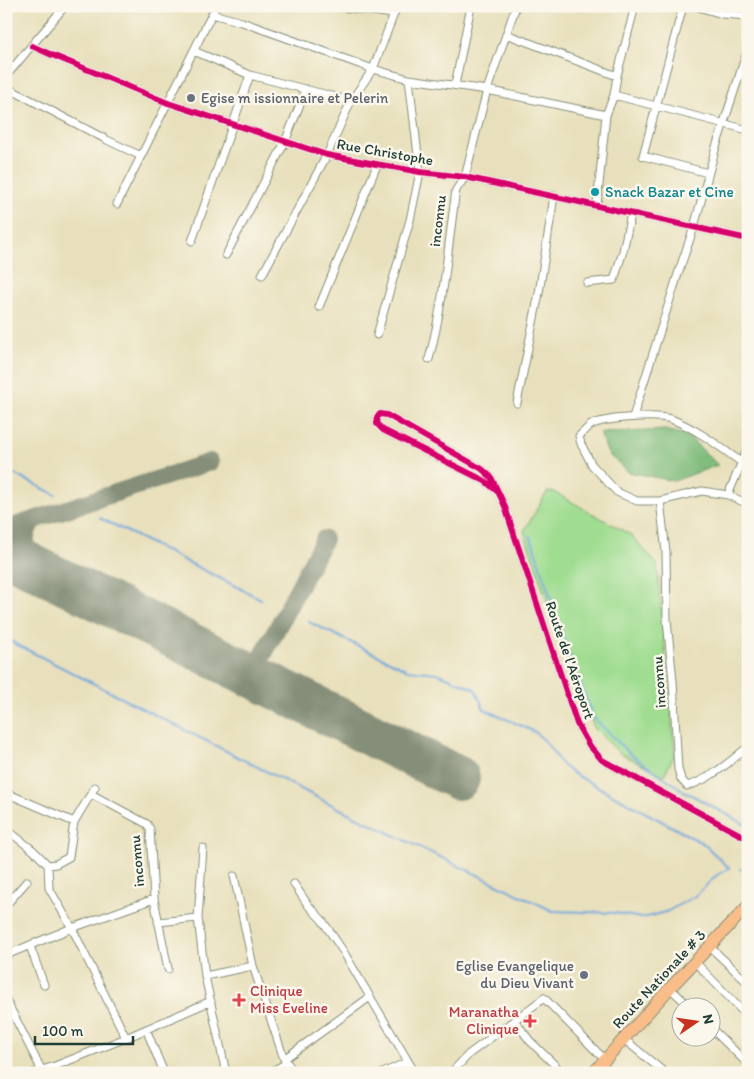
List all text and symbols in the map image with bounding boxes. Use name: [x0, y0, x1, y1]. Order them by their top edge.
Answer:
place label: Egise m issionnaire et Pelerin: [201, 89, 389, 107]
marker: Egise m issionnaire et Pelerin: [185, 92, 197, 104]
street label: Rue Christophe: [335, 135, 435, 169]
place label: Snack Bazar et Cine: [605, 183, 734, 201]
marker: Snack Bazar et Cine: [589, 186, 601, 198]
street label: inconnu: [426, 193, 450, 248]
street label: Route de l'Aéroport: [541, 599, 599, 722]
street label: inconnu: [648, 655, 670, 709]
street label: inconnu: [126, 834, 148, 888]
street label: Route Nationale # 3: [609, 926, 709, 1032]
place label: Eglise Evangelique du Dieu Vivant: [456, 957, 574, 992]
marker: Eglise Evangelique du Dieu Vivant: [578, 969, 590, 981]
place label: Clinique Miss Eveline: [250, 982, 328, 1017]
marker: Clinique Miss Eveline: [232, 993, 246, 1007]
north arrow: [672, 996, 722, 1046]
place label: Maranatha Clinique: [449, 1003, 519, 1038]
scale bar: [35, 1014, 132, 1046]
marker: Maranatha Clinique: [523, 1014, 537, 1028]
text: 100 m: [42, 1022, 84, 1040]

